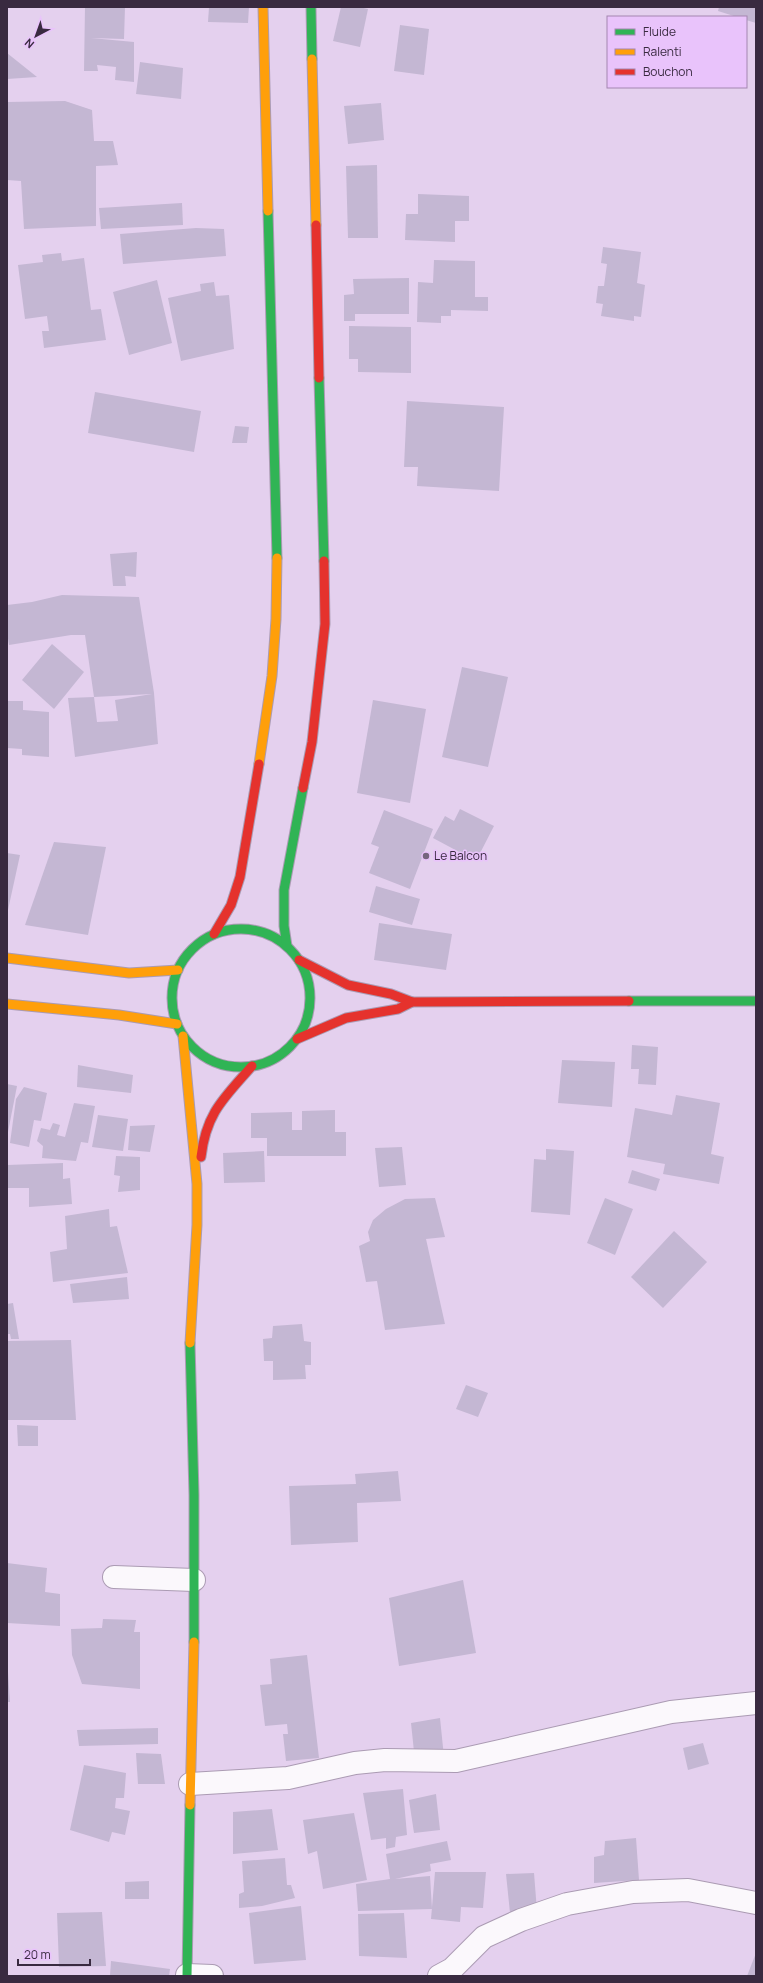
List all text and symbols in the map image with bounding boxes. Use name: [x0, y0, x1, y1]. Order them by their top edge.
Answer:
north arrow: [16, 16, 56, 56]
legend: [607, 16, 747, 88]
text: Fluide: [643, 23, 676, 40]
text: N: [21, 36, 37, 52]
text: Ralenti: [643, 43, 682, 60]
text: Bouchon: [643, 63, 693, 80]
place label: Le Balcon: [434, 847, 487, 864]
marker: Le Balcon: [421, 851, 431, 861]
scale bar: [18, 1941, 90, 1967]
text: 20 m: [24, 1946, 51, 1963]

